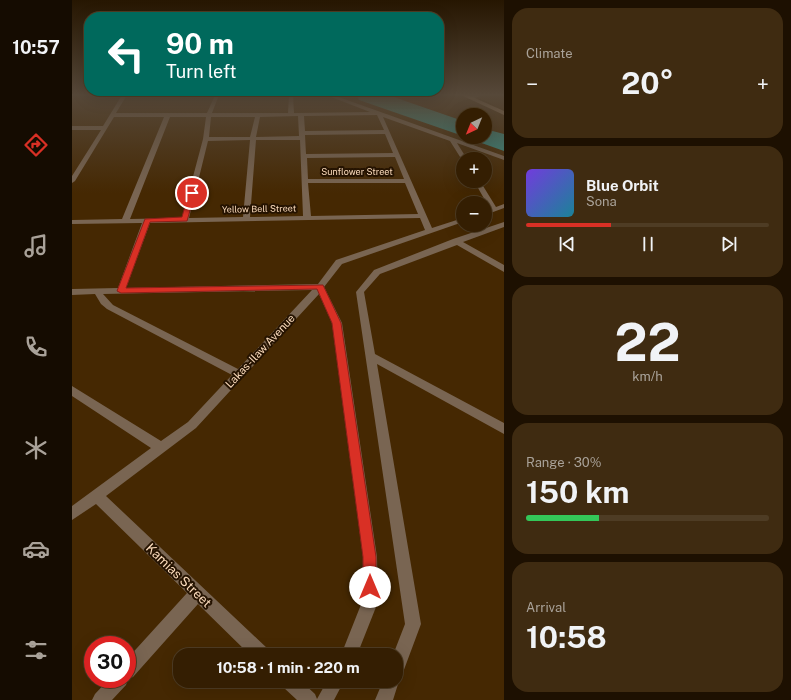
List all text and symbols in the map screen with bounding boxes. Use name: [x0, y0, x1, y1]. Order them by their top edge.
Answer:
text: 90 m: [166, 27, 234, 60]
icon: left: [100, 28, 152, 80]
text: 10:57: [12, 37, 60, 58]
text: Climate: [526, 46, 573, 61]
text: Turn left: [166, 61, 236, 82]
text: 20°: [621, 65, 674, 101]
text: −: [526, 71, 538, 97]
text: +: [757, 71, 769, 97]
north arrow: [456, 108, 492, 144]
map controls: [456, 108, 492, 232]
icon: directions: [22, 131, 50, 159]
button: +: [456, 152, 492, 188]
street label: Sunflower Street: [321, 166, 393, 177]
pin: [175, 176, 209, 210]
text: Blue Orbit: [586, 177, 659, 194]
icon: arrive: [181, 182, 203, 204]
text: Sona: [586, 194, 617, 209]
button: −: [456, 196, 492, 232]
street label: Yellow Bell Street: [222, 202, 297, 215]
icon: music: [22, 232, 50, 260]
icon: previous: [556, 233, 578, 255]
icon: pause: [637, 233, 659, 255]
icon: next: [718, 233, 740, 255]
street label: Lakas-Ilaw Avenue: [223, 312, 297, 390]
text: 22: [614, 312, 681, 373]
icon: phone: [22, 333, 50, 361]
text: km/h: [632, 369, 663, 384]
icon: climate: [22, 434, 50, 462]
text: Range · 30%: [526, 455, 602, 470]
text: 150 km: [526, 474, 629, 510]
icon: car: [22, 535, 50, 563]
street label: Kamias Street: [143, 540, 215, 610]
position arrow: [349, 566, 391, 608]
text: Arrival: [526, 600, 566, 615]
text: 10:58: [526, 619, 607, 655]
icon: filters: [22, 636, 50, 664]
speed limit sign: 30: [84, 636, 136, 688]
text: 10:58 · 1 min · 220 m: [216, 659, 360, 676]

